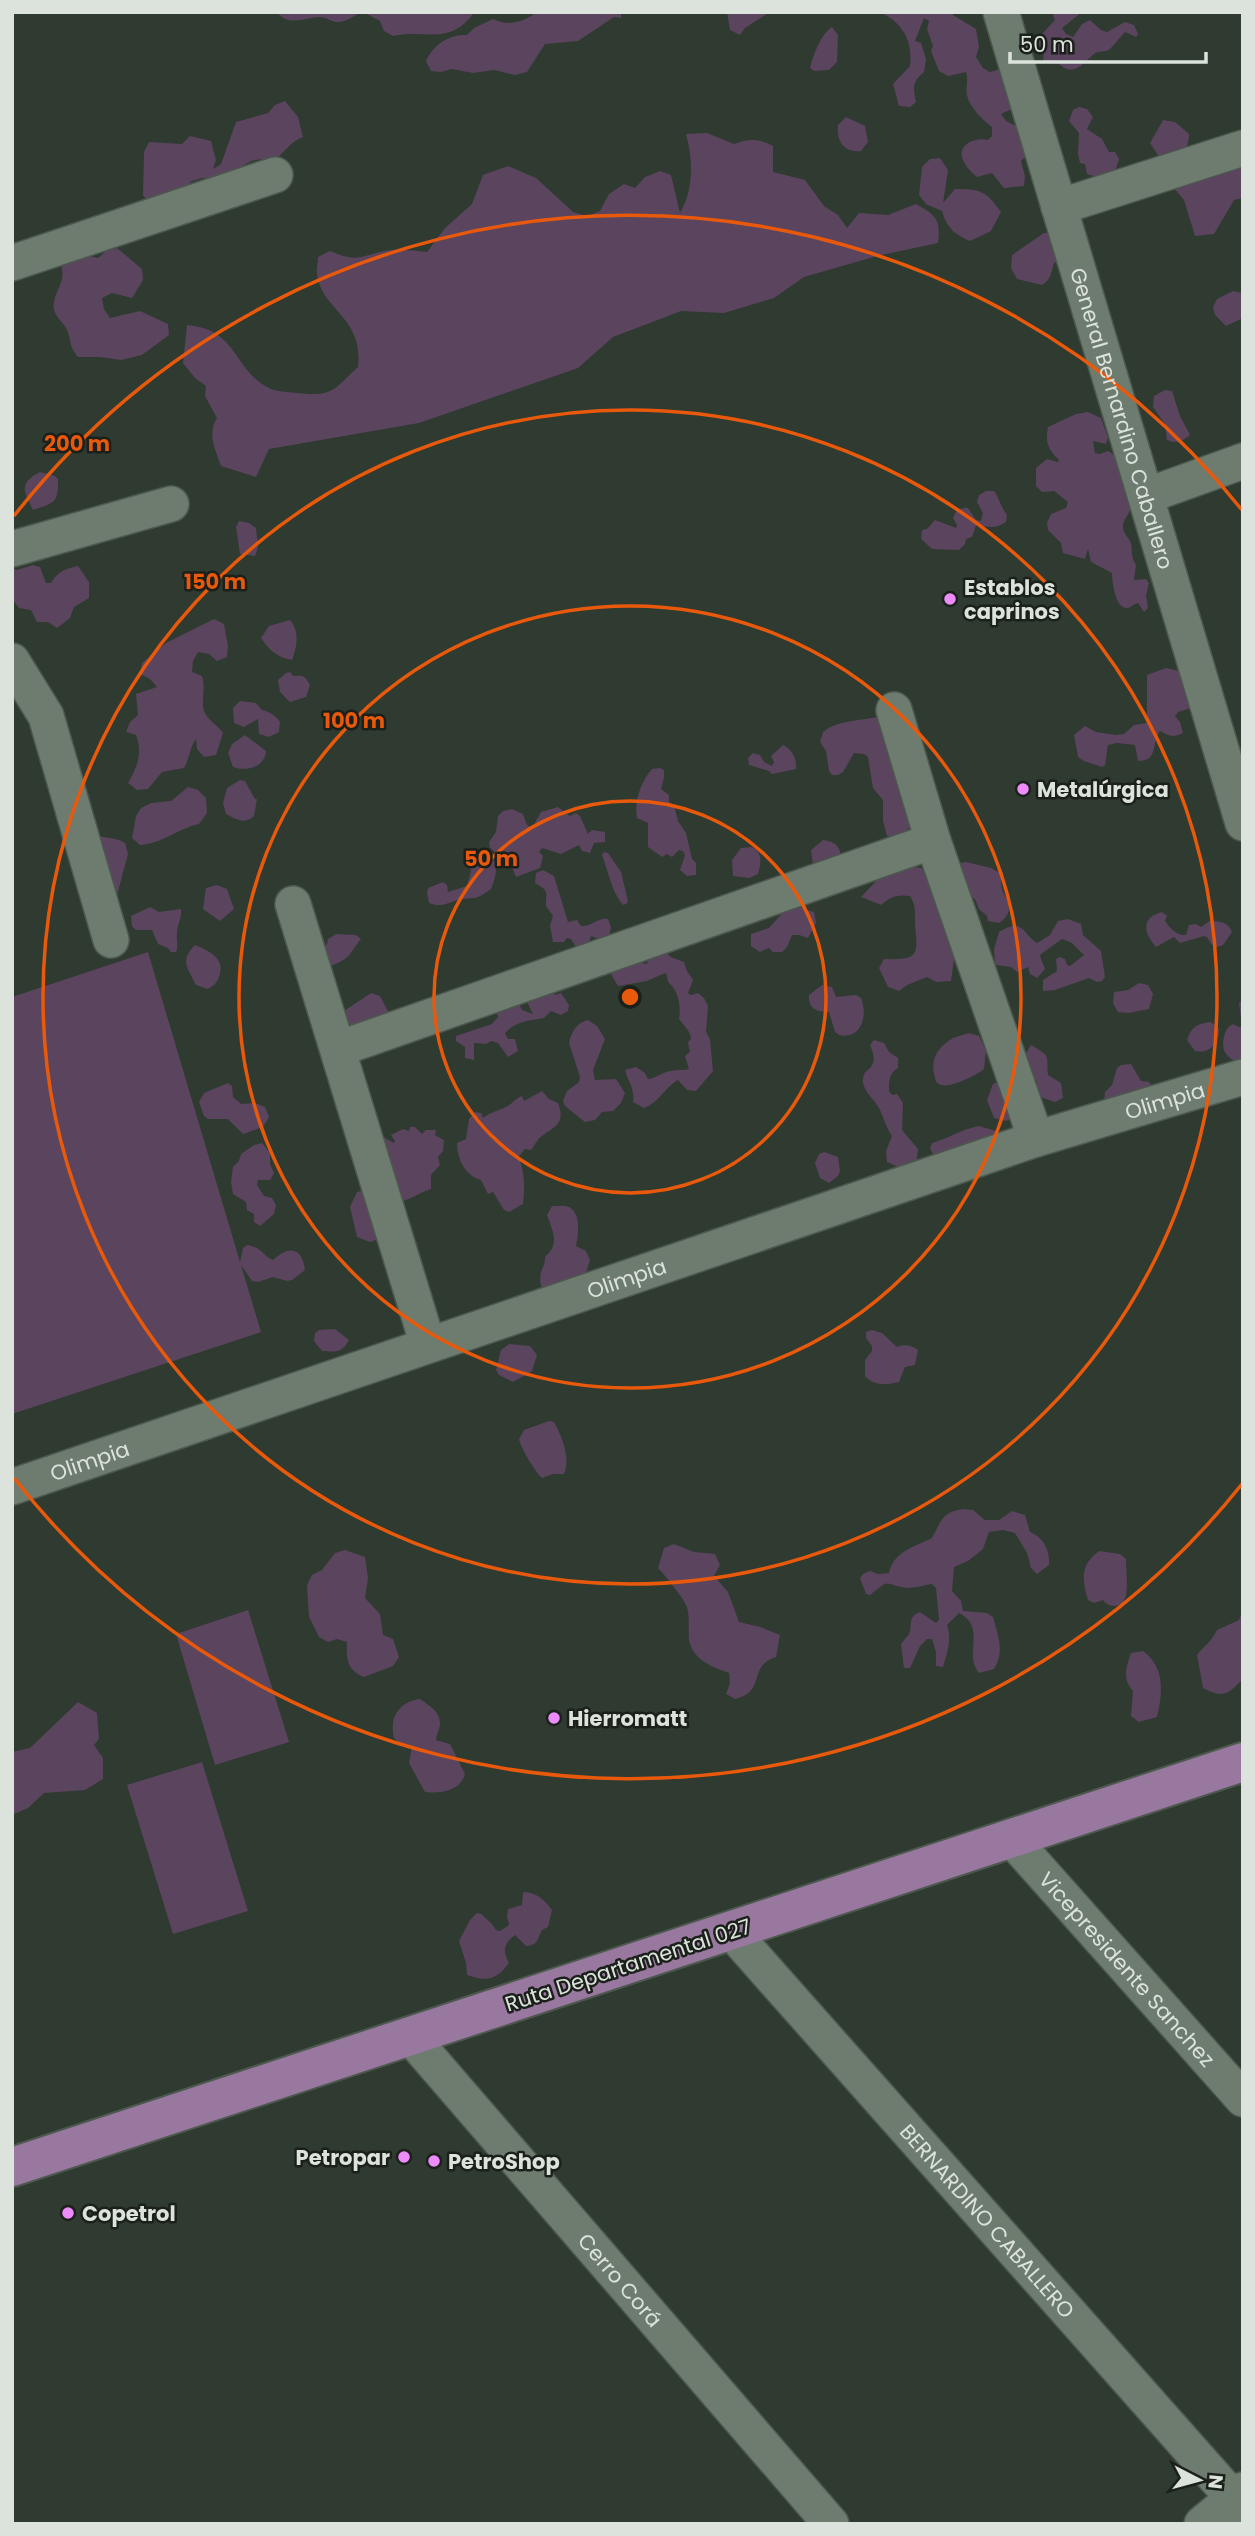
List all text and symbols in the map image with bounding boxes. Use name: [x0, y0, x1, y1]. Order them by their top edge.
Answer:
scale bar: [1010, 21, 1206, 65]
text: 50 m: [1020, 30, 1074, 59]
street label: General Bernardino Caballero: [1064, 264, 1181, 573]
text: 200 m: [44, 429, 110, 458]
text: 150 m: [184, 567, 246, 596]
place label: Establos caprinos: [964, 573, 1060, 626]
marker: Establos caprinos: [942, 591, 958, 607]
text: 100 m: [323, 706, 385, 735]
place label: Metalúrgica: [1037, 775, 1169, 804]
marker: Metalúrgica: [1015, 781, 1031, 797]
text: 50 m: [464, 844, 518, 873]
centre of rings: [618, 985, 642, 1009]
street label: Olimpia: [1121, 1075, 1208, 1126]
street label: Olimpia: [583, 1251, 670, 1305]
street label: Olimpia: [46, 1434, 133, 1488]
place label: Hierromatt: [568, 1704, 687, 1733]
marker: Hierromatt: [546, 1710, 562, 1726]
street label: Vicepresidente Sanchez: [1033, 1865, 1222, 2073]
street label: Ruta Departamental 027: [501, 1911, 755, 2019]
street label: BERNARDINO CABALLERO: [894, 2117, 1082, 2324]
place label: Petropar: [296, 2143, 390, 2172]
place label: PetroShop: [448, 2147, 560, 2176]
marker: Petropar: [396, 2149, 412, 2165]
marker: PetroShop: [426, 2153, 442, 2169]
place label: Copetrol: [82, 2199, 176, 2228]
marker: Copetrol: [60, 2205, 76, 2221]
street label: Cerro Corá: [572, 2227, 669, 2333]
north arrow: [1164, 2445, 1234, 2515]
text: N: [1201, 2473, 1230, 2490]

